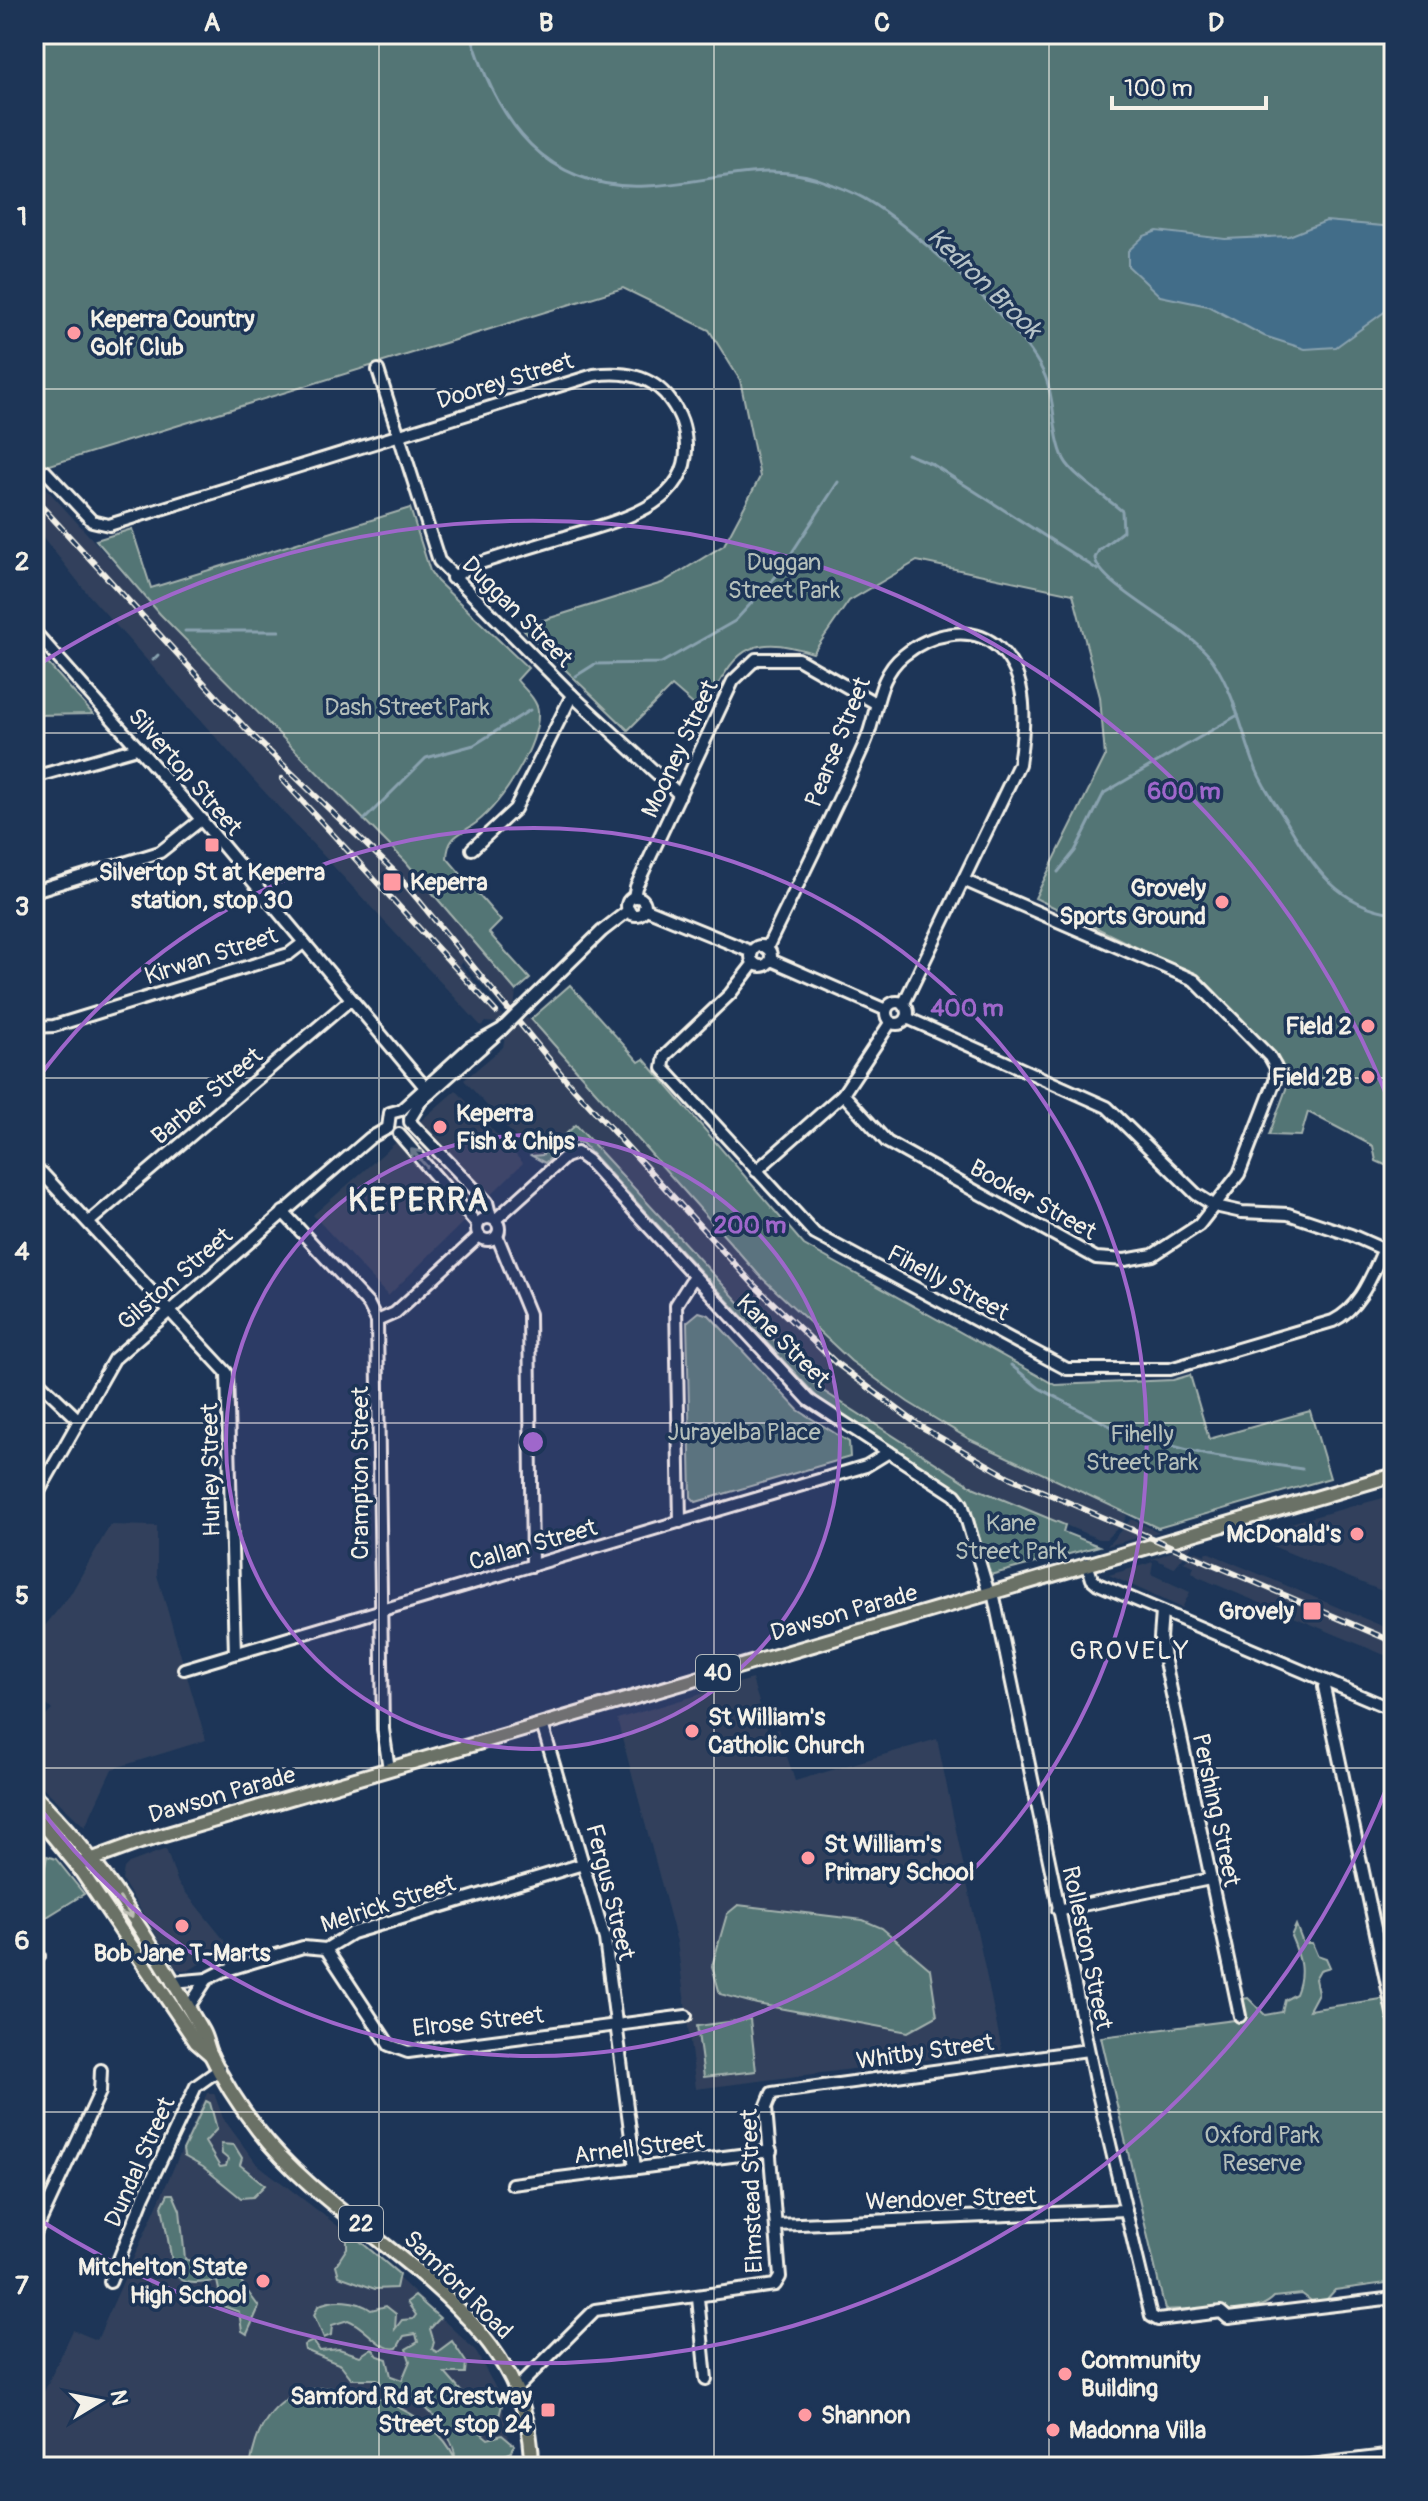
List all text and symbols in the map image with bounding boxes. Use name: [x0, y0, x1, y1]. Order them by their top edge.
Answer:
text: A: [204, 7, 221, 39]
text: B: [539, 7, 553, 39]
text: C: [874, 7, 890, 39]
text: D: [1208, 7, 1224, 39]
scale bar: [1112, 60, 1266, 110]
text: 100 m: [1124, 74, 1193, 103]
text: 1: [17, 201, 27, 233]
water label: Kedron Brook: [920, 221, 1049, 347]
place label: Keperra Country Golf Club: [90, 305, 255, 362]
marker: Keperra Country Golf Club: [65, 324, 83, 342]
street label: Doorey Street: [433, 346, 577, 416]
text: 2: [15, 546, 29, 578]
park label: Duggan Street Park: [728, 548, 840, 605]
street label: Duggan Street: [455, 550, 579, 674]
street label: Pearse Street: [799, 672, 877, 811]
street label: Mooney Street: [635, 675, 725, 823]
park label: Dash Street Park: [324, 693, 490, 722]
street label: Silvertop Street: [122, 702, 249, 842]
text: 600 m: [1147, 777, 1221, 806]
marker: Silvertop St at Keperra station, stop 30: [203, 836, 221, 854]
place label: Silvertop St at Keperra station, stop 30: [99, 858, 325, 915]
place label: Keperra: [410, 868, 488, 897]
marker: Keperra: [381, 871, 403, 893]
place label: Grovely Sports Ground: [1059, 874, 1207, 931]
text: 3: [15, 891, 29, 923]
marker: Grovely Sports Ground: [1213, 893, 1231, 911]
street label: Kirwan Street: [141, 921, 281, 991]
text: 400 m: [930, 994, 1004, 1023]
place label: Field 2: [1285, 1012, 1352, 1041]
marker: Field 2: [1359, 1017, 1377, 1035]
street label: Barber Street: [146, 1041, 269, 1151]
place label: Field 2B: [1272, 1063, 1352, 1092]
marker: Field 2B: [1359, 1068, 1377, 1086]
place label: Keperra Fish & Chips: [456, 1099, 575, 1156]
marker: Keperra Fish & Chips: [431, 1118, 449, 1136]
one-way arrow: [411, 1148, 429, 1168]
street label: Booker Street: [965, 1153, 1102, 1247]
district label: KEPERRA: [348, 1181, 490, 1221]
text: 200 m: [714, 1211, 786, 1240]
street label: Gilston Street: [112, 1221, 239, 1337]
text: 4: [14, 1236, 30, 1268]
street label: Fihelly Street: [882, 1239, 1014, 1327]
street label: Kane Street: [730, 1288, 836, 1394]
street label: Crampton Street: [346, 1386, 375, 1560]
street label: Hurley Street: [195, 1402, 227, 1537]
park label: Jurayelba Place: [667, 1418, 821, 1447]
park label: Fihelly Street Park: [1086, 1420, 1198, 1477]
centre of rings: [519, 1428, 547, 1456]
park label: Kane Street Park: [955, 1509, 1067, 1566]
street label: Callan Street: [466, 1513, 601, 1577]
place label: McDonald's: [1226, 1520, 1341, 1549]
marker: McDonald's: [1348, 1525, 1366, 1543]
street label: Dawson Parade: [767, 1578, 921, 1648]
text: 5: [15, 1580, 29, 1612]
place label: Grovely: [1219, 1597, 1295, 1626]
marker: Grovely: [1301, 1600, 1323, 1622]
district label: GROVELY: [1069, 1635, 1191, 1667]
road number: 40: [696, 1655, 740, 1691]
place label: St William's Catholic Church: [708, 1703, 865, 1760]
marker: St William's Catholic Church: [683, 1722, 701, 1740]
street label: Pershing Street: [1186, 1731, 1246, 1890]
street label: Dawson Parade: [145, 1760, 299, 1830]
street label: Fergus Street: [579, 1821, 641, 1963]
place label: St William's Primary School: [824, 1830, 974, 1887]
marker: St William's Primary School: [799, 1849, 817, 1867]
street label: Rolleston Street: [1055, 1863, 1119, 2033]
street label: Melrick Street: [317, 1868, 459, 1939]
one-way arrow: [117, 1897, 134, 1919]
marker: Bob Jane T-Marts: [173, 1917, 191, 1935]
text: 6: [14, 1925, 30, 1957]
place label: Bob Jane T-Marts: [94, 1939, 271, 1968]
street label: Elrose Street: [411, 2001, 545, 2043]
street label: Whitby Street: [855, 2028, 996, 2076]
street label: Dundal Street: [98, 2092, 182, 2231]
street label: Elmstead Street: [735, 2108, 769, 2274]
park label: Oxford Park Reserve: [1204, 2121, 1320, 2178]
street label: Arnell Street: [572, 2126, 706, 2170]
street label: Wendover Street: [865, 2182, 1037, 2216]
road number: 22: [339, 2206, 383, 2242]
street label: Samford Road: [397, 2224, 519, 2346]
place label: Mitchelton State High School: [78, 2253, 248, 2310]
text: 7: [15, 2270, 29, 2302]
marker: Mitchelton State High School: [254, 2272, 272, 2290]
place label: Community Building: [1081, 2346, 1201, 2403]
north arrow: [60, 2361, 140, 2441]
marker: Community Building: [1056, 2365, 1074, 2383]
place label: Samford Rd at Crestway Street, stop 24: [290, 2382, 533, 2439]
text: N: [104, 2388, 134, 2408]
marker: Samford Rd at Crestway Street, stop 24: [539, 2401, 557, 2419]
place label: Shannon: [821, 2401, 911, 2430]
marker: Shannon: [796, 2406, 814, 2424]
place label: Madonna Villa: [1069, 2416, 1206, 2445]
marker: Madonna Villa: [1044, 2421, 1062, 2439]

